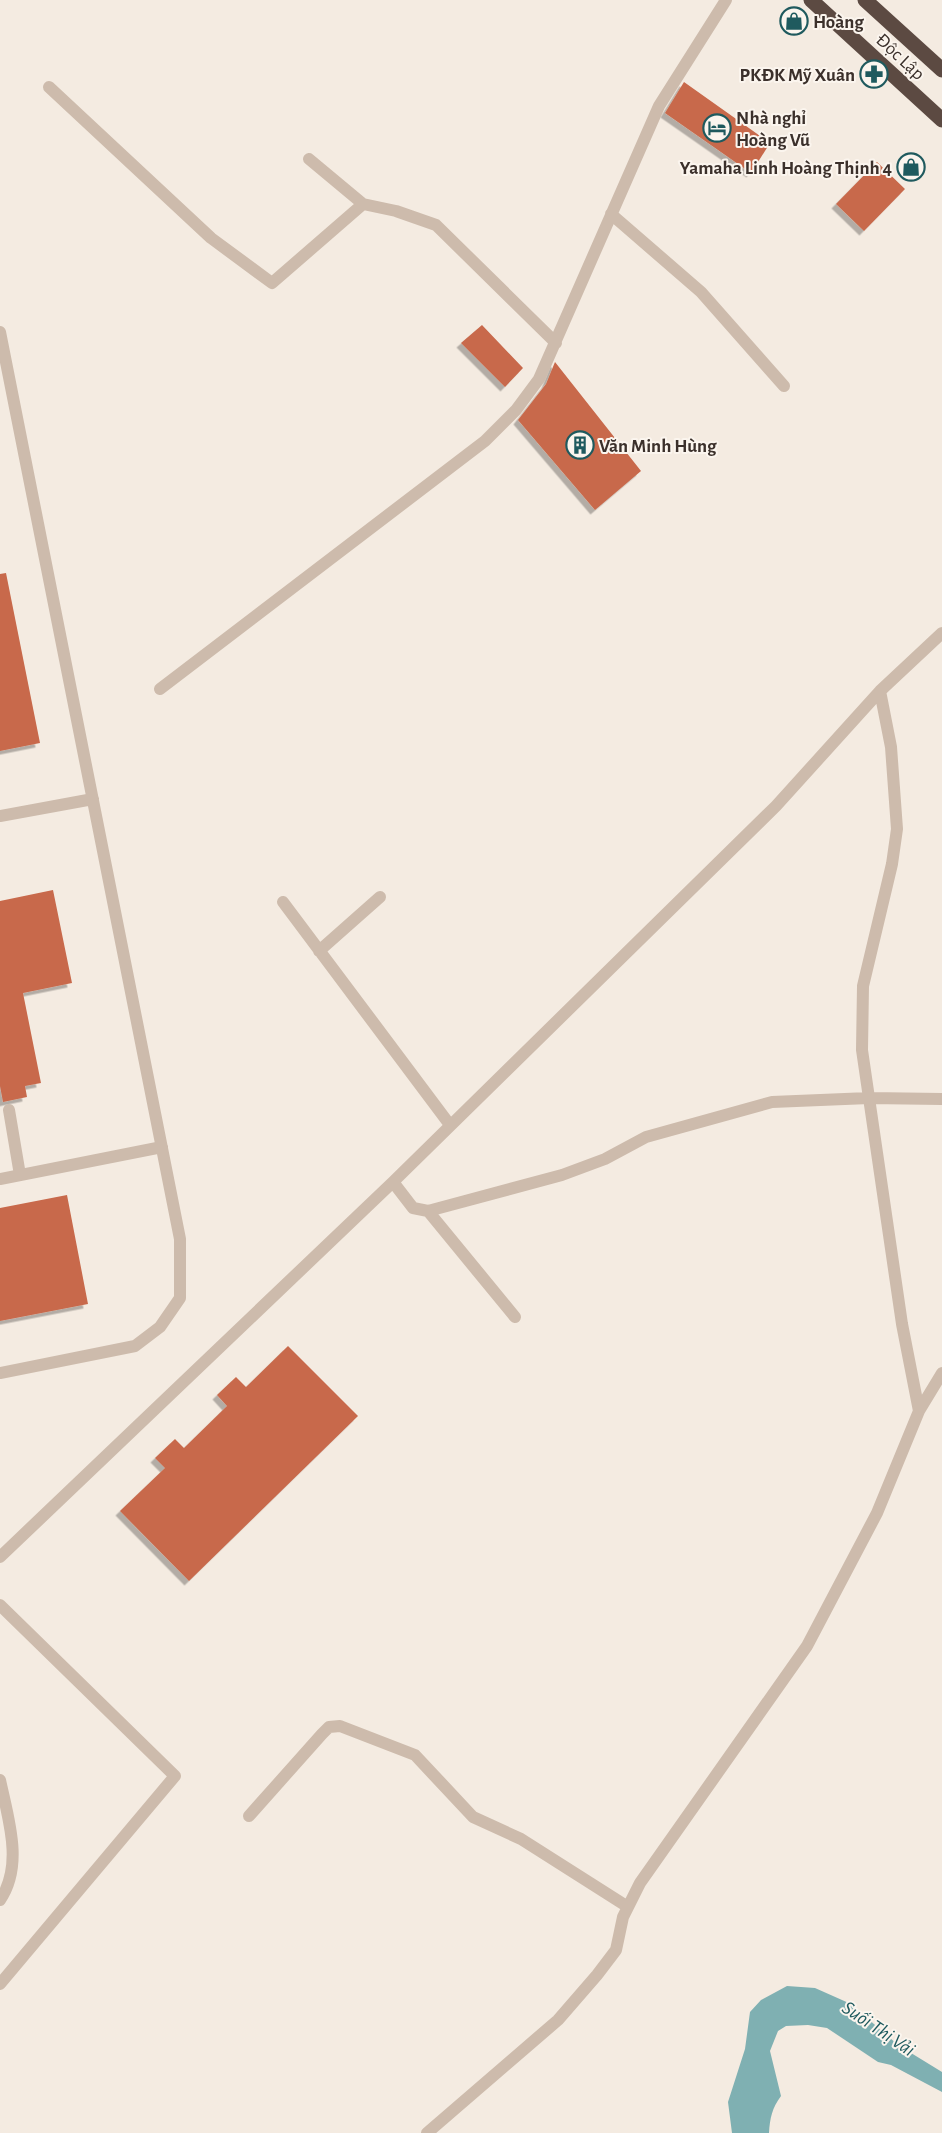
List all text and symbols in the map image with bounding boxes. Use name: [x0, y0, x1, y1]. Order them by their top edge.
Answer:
shop icon: Hoàng: [779, 6, 809, 36]
place label: Hoàng: [813, 13, 864, 32]
street label: Độc Lập: [872, 30, 928, 84]
pharmacy icon: PKĐK Mỹ Xuân: [859, 59, 889, 89]
place label: PKĐK Mỹ Xuân: [740, 66, 855, 85]
place label: Nhà nghỉ Hoàng Vũ: [736, 109, 810, 150]
hotel icon: Nhà nghỉ Hoàng Vũ: [702, 113, 732, 143]
shop icon: Yamaha Linh Hoàng Thịnh 4: [896, 152, 926, 182]
place label: Yamaha Linh Hoàng Thịnh 4: [680, 159, 892, 178]
building icon: Văn Minh Hùng: [565, 430, 595, 460]
place label: Văn Minh Hùng: [599, 437, 717, 456]
water label: Suối Thị Vải: [839, 1997, 918, 2060]

